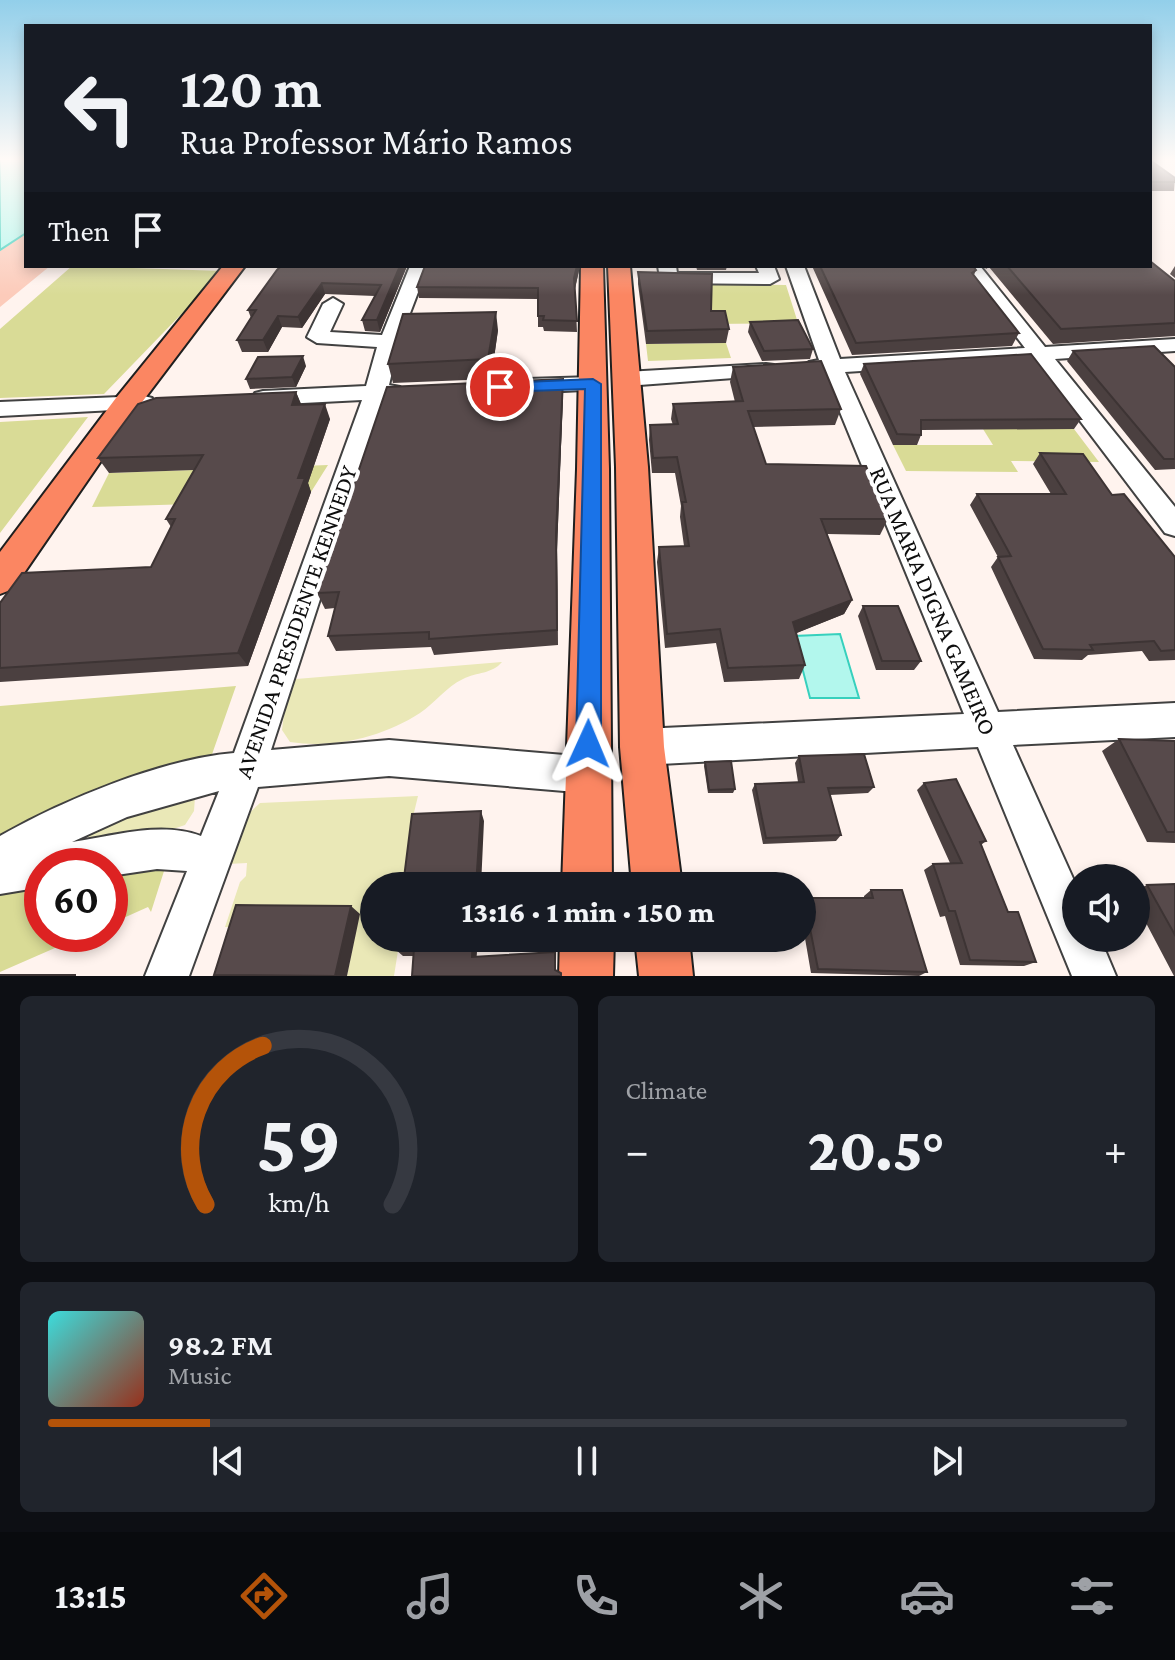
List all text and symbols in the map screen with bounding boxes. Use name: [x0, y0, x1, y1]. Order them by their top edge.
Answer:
icon: left: [48, 56, 152, 160]
text: 120 m: [180, 57, 322, 119]
text: Rua Professor Mário Ramos: [180, 122, 573, 162]
icon: arrive: [126, 208, 170, 252]
text: Then: [48, 214, 110, 247]
pin: [466, 353, 534, 421]
icon: arrive: [478, 365, 522, 409]
street label: AVENIDA PRESIDENTE KENNEDY: [229, 462, 362, 782]
street label: RUA MARIA DIGNA GAMEIRO: [865, 463, 1002, 739]
position arrow: [546, 702, 630, 786]
speed limit sign: 60: [24, 848, 128, 952]
map controls: [1062, 864, 1150, 952]
button: sound: [1062, 864, 1150, 952]
text: 13:16 · 1 min · 150 m: [462, 895, 714, 928]
text: Climate: [626, 1076, 707, 1105]
text: 59: [256, 1096, 341, 1189]
text: 20.5°: [807, 1116, 945, 1183]
text: −: [626, 1126, 649, 1174]
text: +: [1104, 1126, 1127, 1174]
text: km/h: [268, 1186, 330, 1218]
text: 98.2 FM: [168, 1328, 273, 1361]
text: Music: [168, 1361, 231, 1390]
icon: previous: [206, 1439, 250, 1483]
icon: pause: [565, 1439, 609, 1483]
icon: next: [925, 1439, 969, 1483]
icon: directions: [236, 1568, 292, 1624]
icon: music: [402, 1568, 458, 1624]
icon: phone: [568, 1568, 624, 1624]
icon: climate: [733, 1568, 789, 1624]
icon: car: [899, 1568, 955, 1624]
icon: filters: [1064, 1568, 1120, 1624]
text: 13:15: [55, 1576, 127, 1616]

